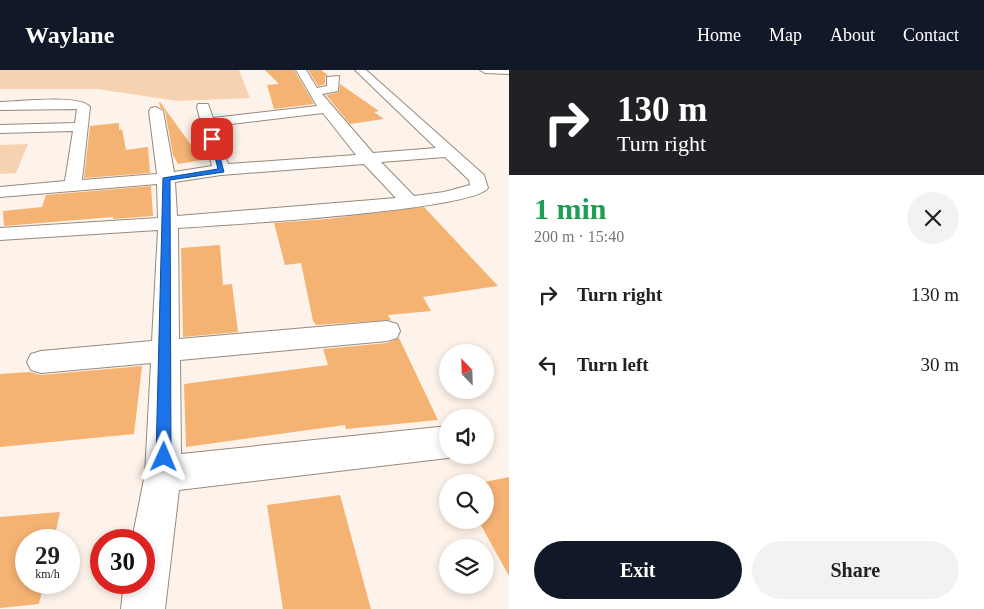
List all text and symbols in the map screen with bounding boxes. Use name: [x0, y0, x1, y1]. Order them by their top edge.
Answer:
text: Waylane: [25, 22, 114, 48]
text: Home: [697, 25, 741, 45]
text: Map: [769, 25, 802, 45]
text: About: [830, 25, 875, 45]
text: Contact: [903, 25, 959, 45]
icon: right: [534, 90, 599, 155]
text: 130 m: [617, 90, 707, 129]
pin: [191, 118, 233, 160]
icon: arrive: [198, 125, 226, 153]
text: Turn right: [617, 131, 706, 156]
text: 1 min: [534, 192, 607, 225]
button: close: [907, 192, 959, 244]
text: 200 m · 15:40: [534, 228, 624, 245]
icon: right: [534, 281, 562, 309]
text: Turn right: [577, 284, 662, 305]
text: 130 m: [911, 284, 959, 305]
north arrow: [439, 344, 494, 399]
map controls: [439, 344, 494, 594]
icon: left: [534, 351, 562, 379]
text: Turn left: [577, 354, 649, 375]
text: 30 m: [920, 354, 959, 375]
button: sound: [439, 409, 494, 464]
position arrow: [137, 430, 189, 482]
button: search: [439, 474, 494, 529]
speed limit sign: 30: [90, 529, 155, 594]
button: layers: [439, 539, 494, 594]
button: Exit: [534, 541, 742, 599]
button: Share: [752, 541, 959, 599]
text: 29: [35, 542, 60, 569]
text: km/h: [35, 567, 60, 581]

